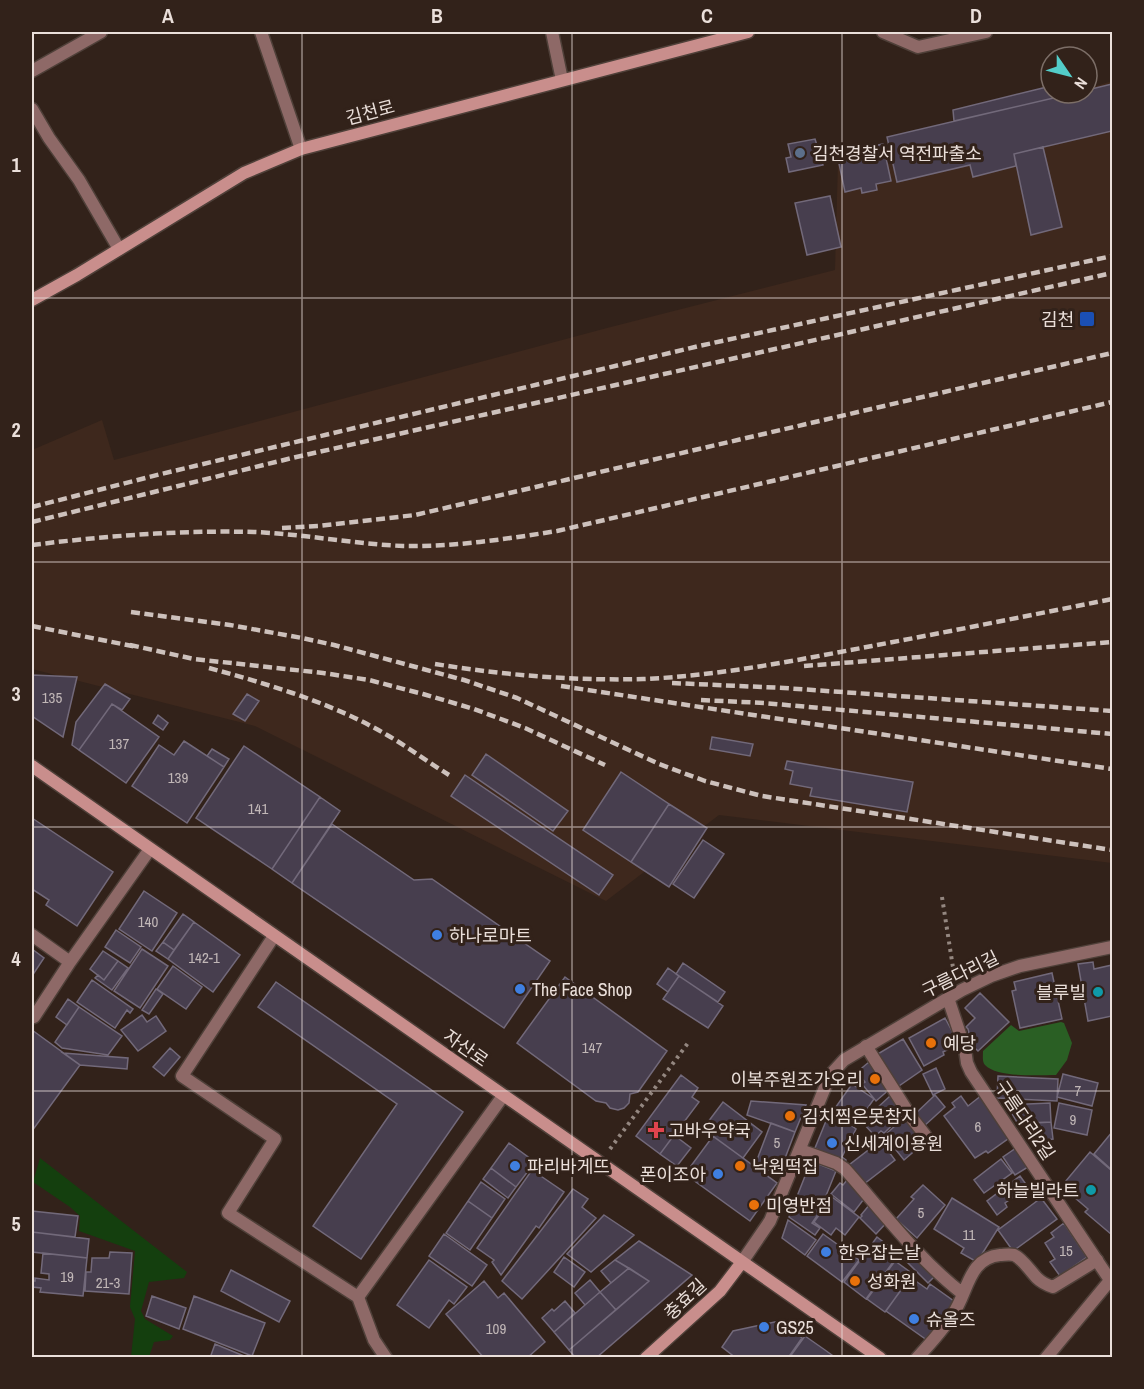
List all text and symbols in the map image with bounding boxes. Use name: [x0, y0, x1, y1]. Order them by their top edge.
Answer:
text: A: [162, 2, 174, 29]
text: B: [431, 2, 443, 29]
text: C: [701, 2, 713, 29]
text: D: [970, 2, 982, 29]
north arrow: [1039, 45, 1099, 105]
text: N: [1070, 73, 1093, 94]
street label: 김천로: [343, 93, 397, 131]
place label: 김천경찰서 역전파출소: [812, 141, 982, 166]
marker: 김천경찰서 역전파출소: [793, 146, 807, 160]
text: 1: [11, 151, 21, 178]
place label: 김천: [1041, 307, 1074, 332]
marker: 김천: [1078, 310, 1096, 328]
text: 2: [11, 416, 21, 443]
text: 3: [11, 680, 21, 707]
house number: 135: [42, 687, 62, 708]
house number: 137: [109, 733, 129, 754]
house number: 139: [168, 767, 188, 788]
house number: 141: [248, 798, 268, 819]
house number: 140: [138, 911, 158, 932]
place label: 하나로마트: [449, 923, 532, 948]
marker: 하나로마트: [430, 928, 444, 942]
text: 4: [11, 945, 21, 972]
street label: 구름다리길: [917, 945, 1003, 1003]
house number: 142-1: [188, 947, 220, 968]
place label: The Face Shop: [532, 977, 632, 1002]
place label: 블루빌: [1036, 980, 1086, 1005]
marker: The Face Shop: [513, 982, 527, 996]
marker: 블루빌: [1091, 985, 1105, 999]
street label: 자산로: [438, 1024, 494, 1072]
place label: 예당: [943, 1031, 976, 1056]
marker: 예당: [924, 1036, 938, 1050]
house number: 147: [582, 1037, 602, 1058]
place label: 이복주원조가오리: [731, 1067, 863, 1092]
marker: 이복주원조가오리: [868, 1072, 882, 1086]
street label: 구름다리2길: [989, 1075, 1061, 1165]
house number: 7: [1075, 1080, 1082, 1101]
place label: 김치찜은못참지: [802, 1104, 918, 1129]
marker: 김치찜은못참지: [783, 1109, 797, 1123]
house number: 9: [1070, 1109, 1077, 1130]
house number: 6: [975, 1116, 982, 1137]
place label: 고바우약국: [668, 1118, 751, 1143]
marker: 고바우약국: [649, 1123, 663, 1137]
place label: 신세계이용원: [844, 1131, 943, 1156]
house number: 5: [774, 1132, 781, 1153]
marker: 신세계이용원: [825, 1136, 839, 1150]
place label: 파리바게뜨: [527, 1154, 610, 1179]
place label: 낙원떡집: [752, 1154, 818, 1179]
marker: 파리바게뜨: [508, 1159, 522, 1173]
marker: 낙원떡집: [733, 1159, 747, 1173]
place label: 폰이조아: [640, 1162, 706, 1187]
marker: 폰이조아: [711, 1167, 725, 1181]
place label: 하늘빌라트: [996, 1178, 1079, 1203]
marker: 하늘빌라트: [1084, 1183, 1098, 1197]
place label: 미영반점: [766, 1193, 832, 1218]
marker: 미영반점: [747, 1198, 761, 1212]
house number: 5: [918, 1202, 925, 1223]
text: 5: [11, 1210, 21, 1237]
house number: 11: [963, 1224, 976, 1245]
place label: 한우잡는날: [838, 1240, 921, 1265]
house number: 15: [1059, 1240, 1073, 1261]
marker: 한우잡는날: [819, 1245, 833, 1259]
house number: 19: [60, 1266, 74, 1287]
place label: 성화원: [867, 1269, 917, 1294]
house number: 21-3: [96, 1272, 120, 1293]
street label: 충효길: [658, 1273, 712, 1325]
marker: 성화원: [848, 1274, 862, 1288]
place label: 슈올즈: [926, 1307, 976, 1332]
marker: 슈올즈: [907, 1312, 921, 1326]
place label: GS25: [776, 1315, 814, 1340]
house number: 109: [486, 1318, 506, 1339]
marker: GS25: [757, 1320, 771, 1334]

